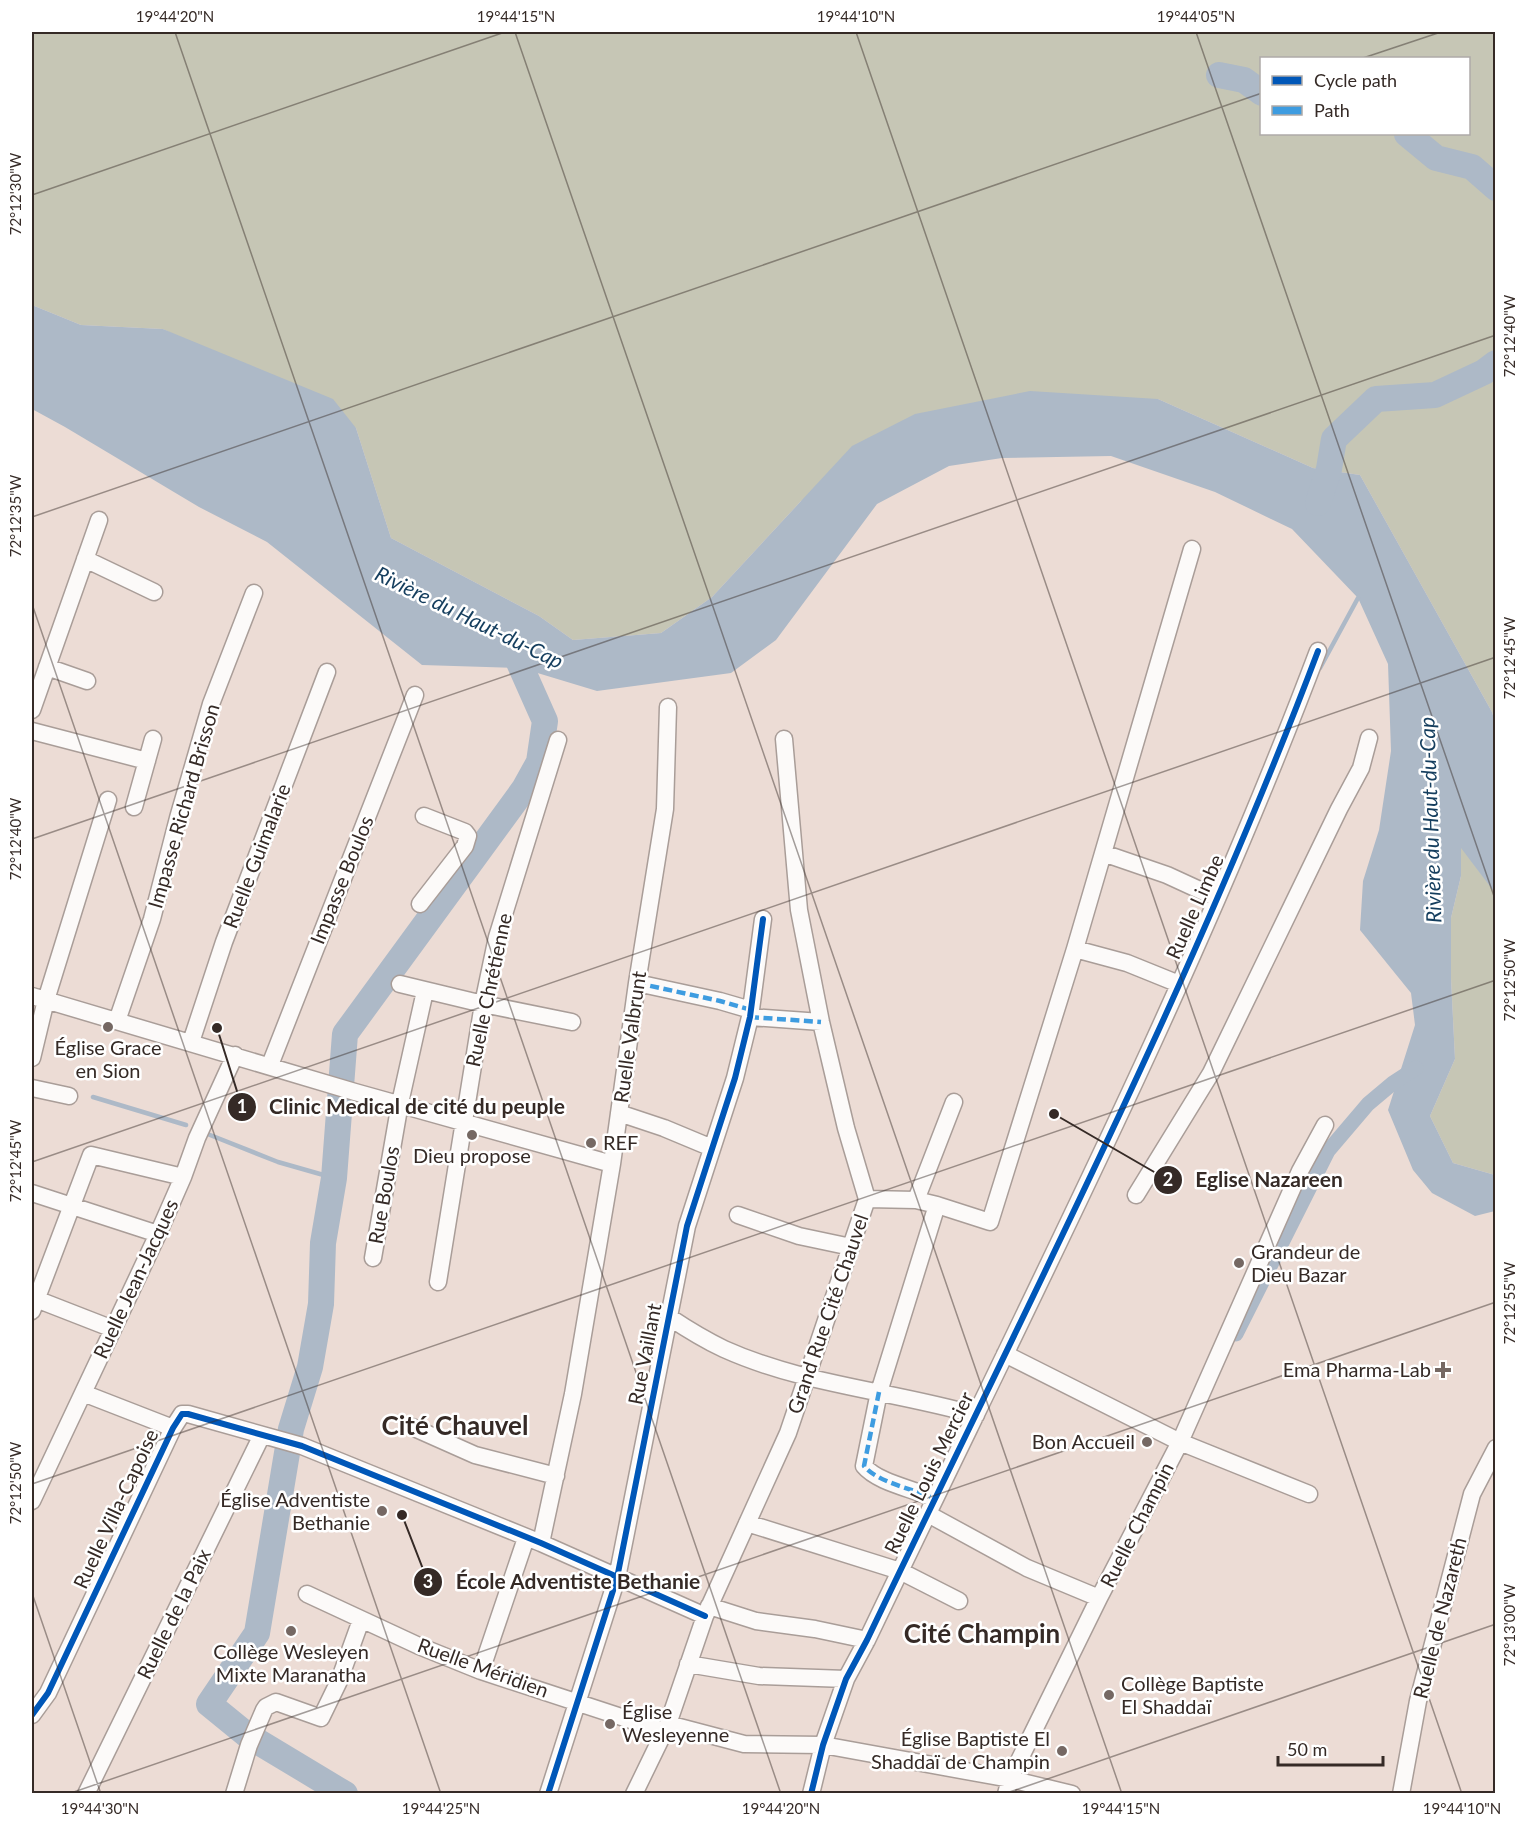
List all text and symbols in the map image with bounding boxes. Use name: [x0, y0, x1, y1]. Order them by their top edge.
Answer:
text: 19°44'20"N: [136, 7, 214, 25]
text: 19°44'15"N: [477, 7, 555, 25]
text: 19°44'10"N: [817, 7, 895, 25]
text: 19°44'05"N: [1157, 7, 1235, 25]
legend: [1260, 57, 1470, 135]
text: Cycle path: [1314, 69, 1397, 91]
text: Path: [1314, 99, 1350, 121]
text: 72°12'30"W: [6, 152, 24, 235]
text: 72°12'40"W: [1500, 294, 1518, 377]
text: 72°12'35"W: [6, 474, 24, 557]
water label: Rivière du Haut-du-Cap: [372, 560, 568, 673]
text: 72°12'45"W: [1500, 616, 1518, 699]
street label: Impasse Richard Brisson: [142, 701, 224, 911]
water label: Rivière du Haut-du-Cap: [1413, 717, 1446, 924]
street label: Ruelle Guimalarie: [217, 780, 295, 931]
text: 72°12'40"W: [6, 797, 24, 880]
street label: Impasse Boulos: [304, 812, 378, 947]
street label: Ruelle Limbe: [1160, 850, 1228, 963]
street label: Ruelle Chrétienne: [460, 911, 516, 1069]
text: 72°12'50"W: [1500, 938, 1518, 1021]
street label: Ruelle Valbrunt: [608, 969, 650, 1104]
marker: Église Grace en Sion: [101, 1020, 115, 1034]
place label: Église Grace en Sion: [55, 1035, 161, 1082]
callout: Clinic Medical de cité du peuple: [227, 1087, 577, 1126]
text: Clinic Medical de cité du peuple: [269, 1093, 565, 1118]
text: 1: [237, 1095, 247, 1117]
text: 72°12'45"W: [6, 1119, 24, 1202]
marker: Dieu propose: [465, 1128, 479, 1142]
place label: REF: [603, 1130, 638, 1154]
marker: REF: [584, 1136, 598, 1150]
place label: Dieu propose: [413, 1143, 531, 1167]
street label: Rue Boulos: [363, 1144, 403, 1246]
callout: Eglise Nazareen: [1153, 1161, 1355, 1200]
text: Eglise Nazareen: [1195, 1166, 1343, 1191]
text: 2: [1163, 1168, 1173, 1190]
street label: Ruelle Jean-Jacques: [88, 1195, 183, 1362]
street label: Grand Rue Cité Chauvel: [782, 1211, 873, 1417]
place label: Grandeur de Dieu Bazar: [1251, 1239, 1360, 1286]
marker: Grandeur de Dieu Bazar: [1232, 1256, 1246, 1270]
text: 72°12'55"W: [1500, 1261, 1518, 1344]
street label: Rue Vaillant: [622, 1301, 666, 1406]
place label: Ema Pharma-Lab: [1283, 1357, 1431, 1381]
marker: Ema Pharma-Lab: [1436, 1363, 1450, 1377]
street label: Ruelle Louis Mercier: [878, 1387, 978, 1558]
district label: Cité Chauvel: [382, 1409, 528, 1441]
street label: Ruelle Villa-Capoise: [68, 1425, 163, 1592]
place label: Bon Accueil: [1032, 1429, 1135, 1453]
marker: Bon Accueil: [1140, 1435, 1154, 1449]
text: 72°12'50"W: [6, 1441, 24, 1524]
street label: Ruelle Champin: [1094, 1458, 1178, 1591]
place label: Église Adventiste Bethanie: [220, 1487, 370, 1534]
marker: Église Adventiste Bethanie: [375, 1504, 389, 1518]
street label: Ruelle de Nazareth: [1407, 1535, 1471, 1701]
street label: Ruelle de la Paix: [131, 1544, 215, 1683]
callout: École Adventiste Bethanie: [413, 1562, 712, 1601]
text: École Adventiste Bethanie: [456, 1568, 700, 1593]
text: 3: [423, 1570, 433, 1592]
text: 72°13'00"W: [1500, 1583, 1518, 1666]
district label: Cité Champin: [904, 1617, 1060, 1649]
marker: Collège Wesleyen Mixte Maranatha: [284, 1624, 298, 1638]
street label: Ruelle Méridien: [415, 1632, 552, 1702]
place label: Collège Wesleyen Mixte Maranatha: [213, 1639, 369, 1686]
place label: Collège Baptiste El Shaddaï: [1121, 1671, 1264, 1718]
marker: Collège Baptiste El Shaddaï: [1102, 1688, 1116, 1702]
place label: Église Wesleyenne: [622, 1699, 729, 1746]
marker: Église Wesleyenne: [603, 1717, 617, 1731]
place label: Église Baptiste El Shaddaï de Champin: [871, 1726, 1050, 1773]
scale bar: [1278, 1729, 1383, 1767]
text: 50 m: [1287, 1738, 1327, 1760]
marker: Église Baptiste El Shaddaï de Champin: [1055, 1744, 1069, 1758]
text: 19°44'30"N: [61, 1799, 139, 1817]
text: 19°44'25"N: [402, 1799, 480, 1817]
text: 19°44'20"N: [742, 1799, 820, 1817]
text: 19°44'15"N: [1082, 1799, 1160, 1817]
text: 19°44'10"N: [1423, 1799, 1501, 1817]

